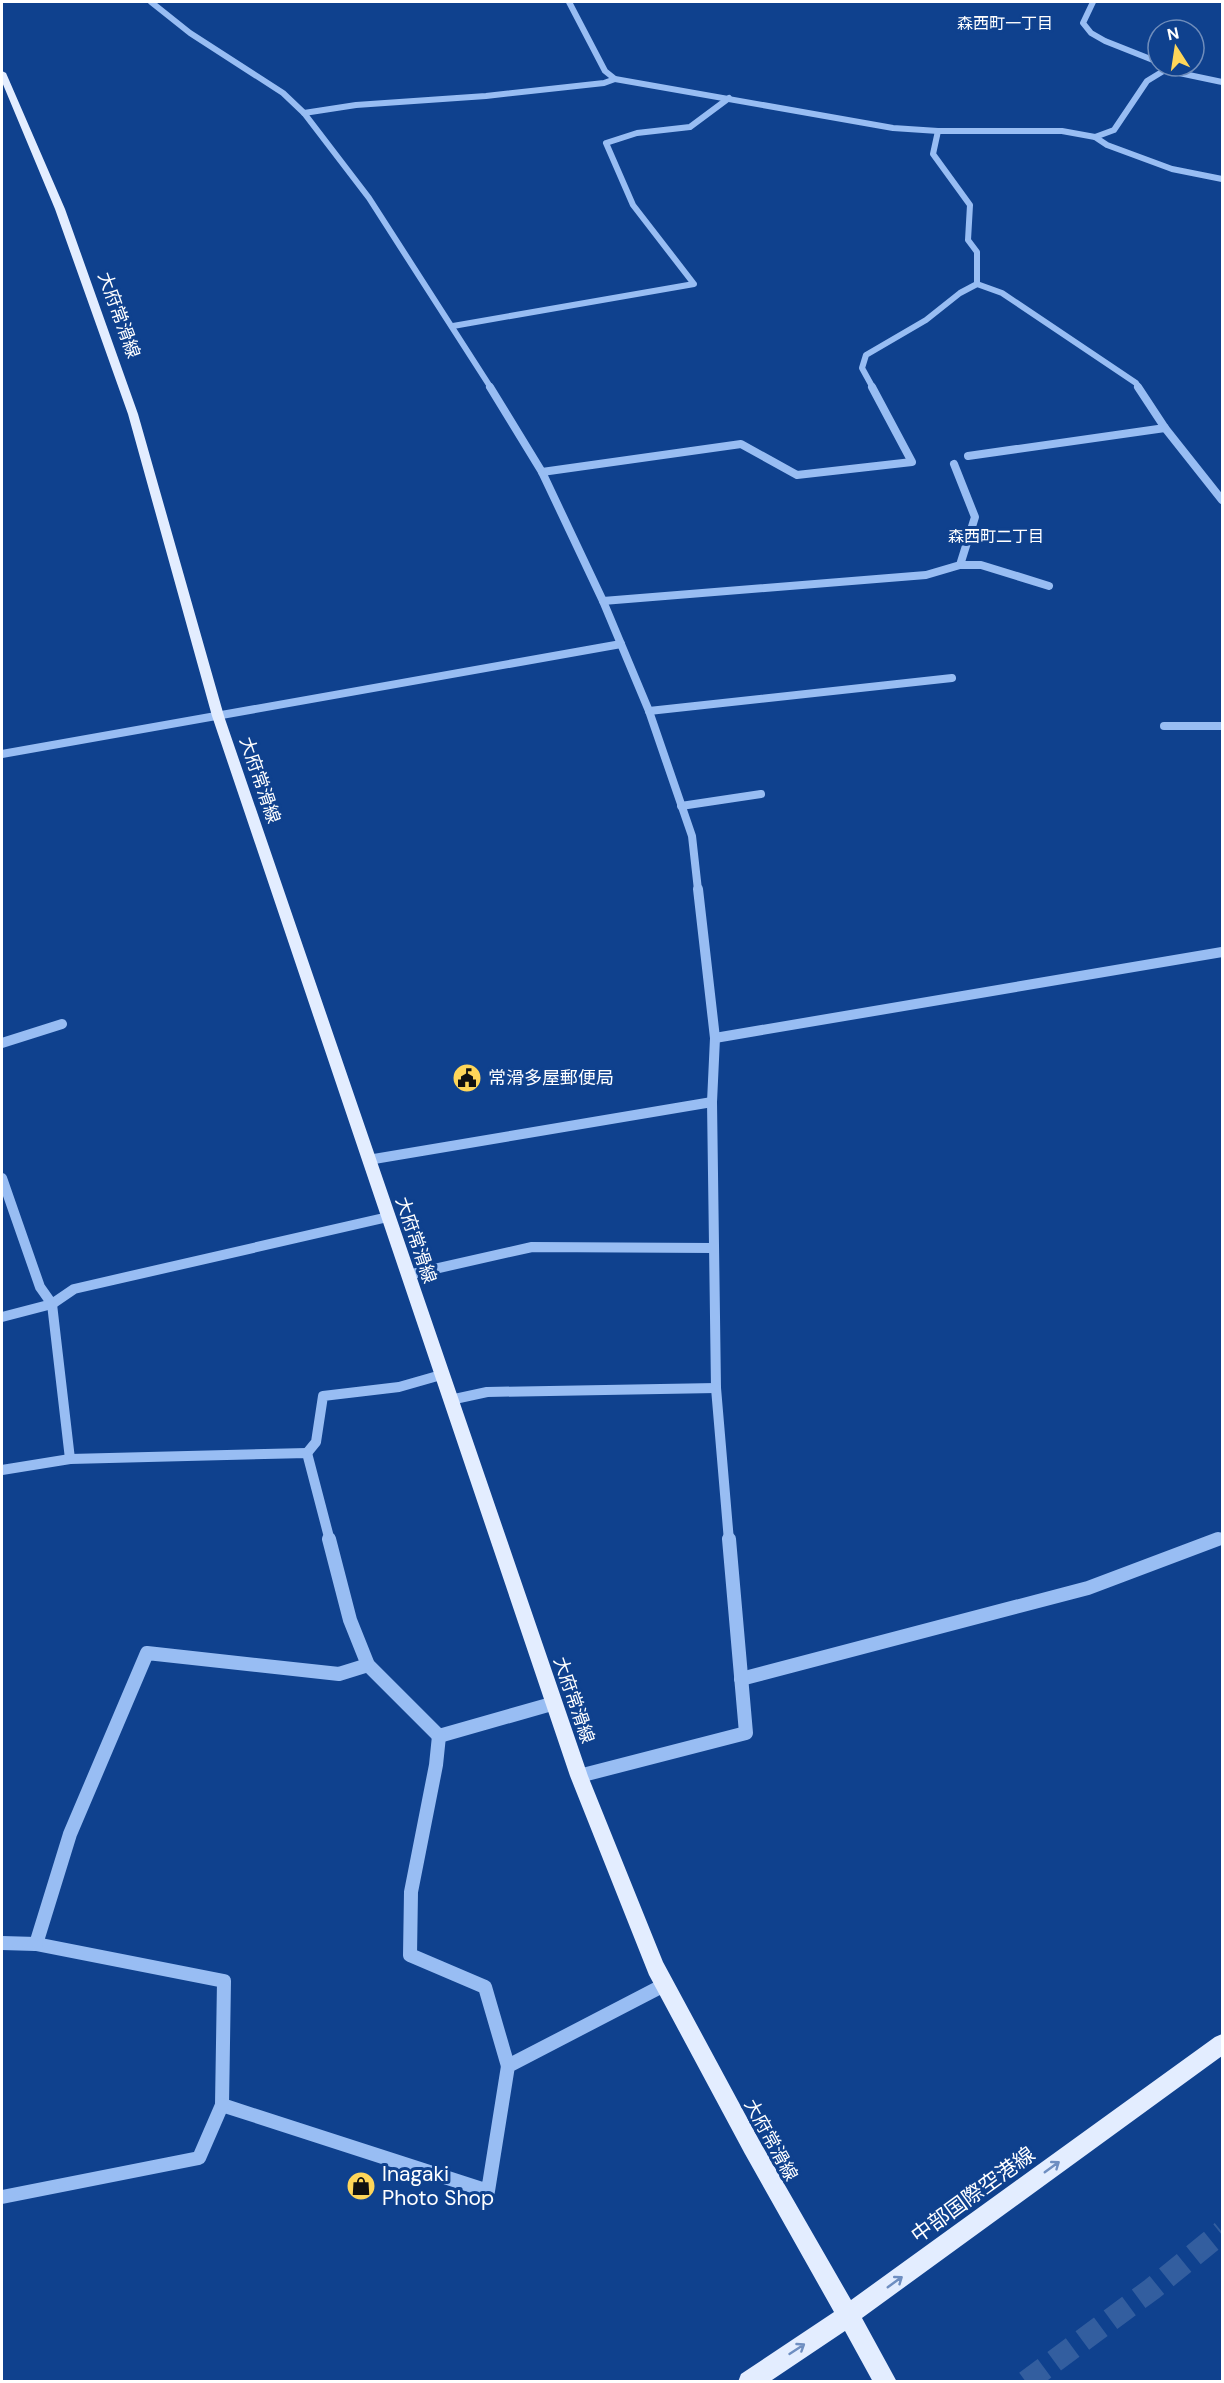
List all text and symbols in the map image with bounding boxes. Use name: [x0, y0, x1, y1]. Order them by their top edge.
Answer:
district label: 森西町一丁目: [957, 13, 1053, 34]
north arrow: [1146, 18, 1206, 78]
text: N: [1165, 22, 1181, 45]
street label: 大府常滑線: [92, 269, 146, 361]
district label: 森西町二丁目: [948, 526, 1044, 547]
street label: 大府常滑線: [234, 734, 286, 826]
public building icon: 常滑多屋郵便局: [451, 1062, 483, 1094]
place label: 常滑多屋郵便局: [488, 1066, 614, 1090]
street label: 大府常滑線: [390, 1194, 442, 1286]
street label: 大府常滑線: [548, 1654, 600, 1746]
street label: 大府常滑線: [739, 2095, 803, 2185]
street label: 中部国際空港線: [905, 2140, 1041, 2250]
place label: Inagaki Photo Shop: [382, 2160, 494, 2212]
one-way arrow: [1044, 2161, 1060, 2174]
shop icon: Inagaki Photo Shop: [345, 2170, 377, 2202]
one-way arrow: [886, 2276, 902, 2288]
one-way arrow: [789, 2343, 806, 2356]

